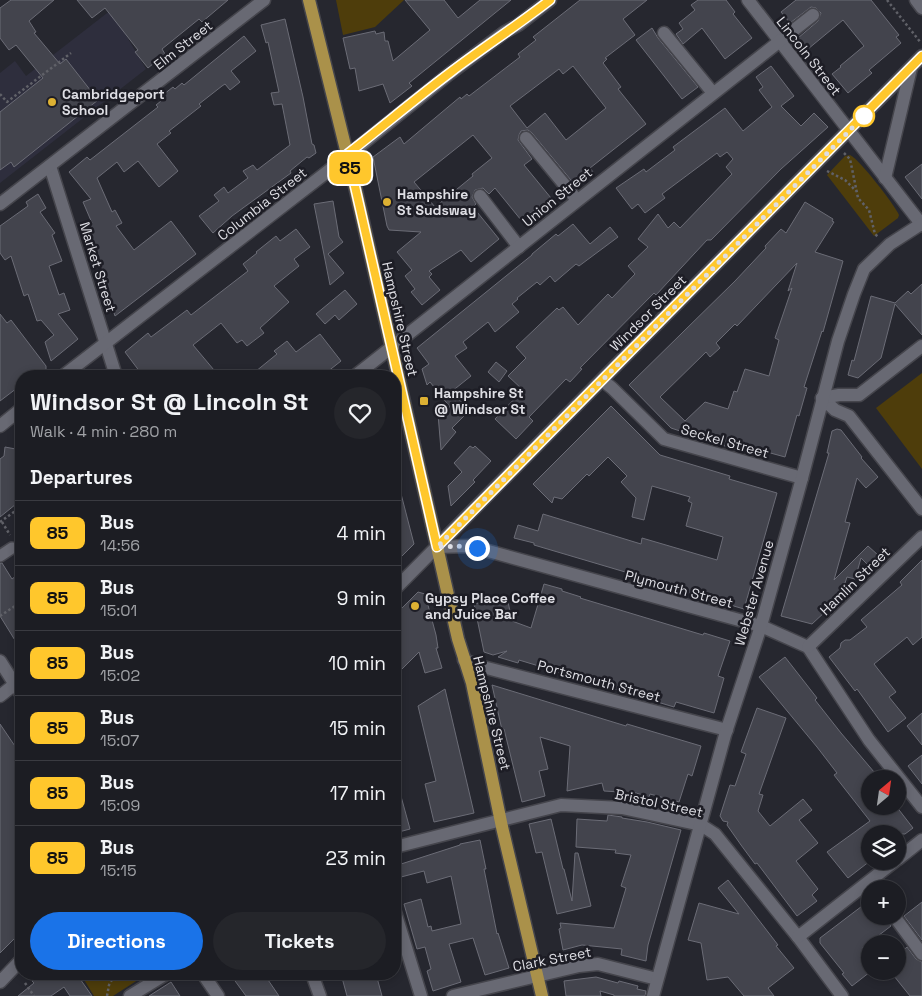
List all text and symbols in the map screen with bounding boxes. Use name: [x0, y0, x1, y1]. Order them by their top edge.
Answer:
street label: Lincoln Street: [773, 13, 845, 99]
street label: Elm Street: [150, 16, 216, 74]
place label: Cambridgeport School: [62, 85, 165, 119]
marker: Cambridgeport School: [46, 96, 58, 108]
unlabelled marker: [853, 105, 875, 127]
line badge: 85: [328, 152, 372, 184]
text: 85: [339, 156, 361, 179]
street label: Columbia Street: [214, 163, 310, 245]
street label: Union Street: [518, 163, 596, 231]
place label: Hampshire St Sudsway: [397, 185, 476, 219]
marker: Hampshire St Sudsway: [381, 196, 393, 208]
street label: Market Street: [76, 220, 120, 314]
street label: Hampshire Street: [378, 260, 422, 378]
street label: Windsor Street: [606, 271, 690, 355]
place label: Hampshire St @ Windsor St: [434, 384, 525, 418]
text: Windsor St @ Lincoln St: [30, 386, 309, 417]
button: heart: [334, 387, 386, 439]
marker: Hampshire St @ Windsor St: [418, 395, 430, 407]
street label: Seckel Street: [679, 420, 771, 462]
text: Walk · 4 min · 280 m: [30, 421, 177, 442]
text: Departures: [30, 465, 133, 490]
text: Bus: [100, 510, 134, 535]
text: 85: [47, 521, 68, 544]
text: 4 min: [337, 521, 386, 546]
text: 14:56: [100, 535, 140, 556]
your location: [465, 536, 490, 561]
street label: Webster Avenue: [730, 538, 778, 648]
street label: Hamlin Street: [816, 543, 894, 619]
street label: Plymouth Street: [623, 566, 735, 612]
text: Bus: [100, 575, 134, 600]
text: 85: [47, 586, 68, 609]
text: 9 min: [337, 586, 386, 611]
place label: Gypsy Place Coffee and Juice Bar: [425, 589, 555, 623]
text: 15:01: [100, 600, 137, 621]
marker: Gypsy Place Coffee and Juice Bar: [409, 600, 421, 612]
text: Bus: [100, 640, 134, 665]
text: 85: [47, 651, 68, 674]
text: 10 min: [328, 651, 386, 676]
street label: Hampshire Street: [469, 654, 515, 772]
street label: Portsmouth Street: [536, 656, 662, 706]
text: 15:02: [100, 665, 140, 686]
text: Bus: [100, 705, 134, 730]
text: 85: [47, 716, 68, 739]
text: 15 min: [329, 716, 386, 741]
text: 15:07: [100, 730, 139, 751]
text: Bus: [100, 770, 134, 795]
north arrow: [861, 770, 906, 815]
map controls: [861, 770, 906, 980]
text: 85: [47, 781, 68, 804]
text: 17 min: [330, 781, 386, 806]
street label: Bristol Street: [613, 785, 705, 821]
text: 15:09: [100, 795, 140, 816]
button: layers: [861, 825, 906, 870]
text: Bus: [100, 835, 134, 860]
text: 85: [47, 846, 68, 869]
text: 23 min: [326, 846, 386, 871]
text: 15:15: [100, 860, 137, 881]
button: +: [861, 880, 906, 925]
button: Directions: [30, 912, 203, 970]
button: Tickets: [213, 912, 386, 970]
button: −: [861, 935, 906, 980]
street label: Clark Street: [511, 943, 593, 975]

